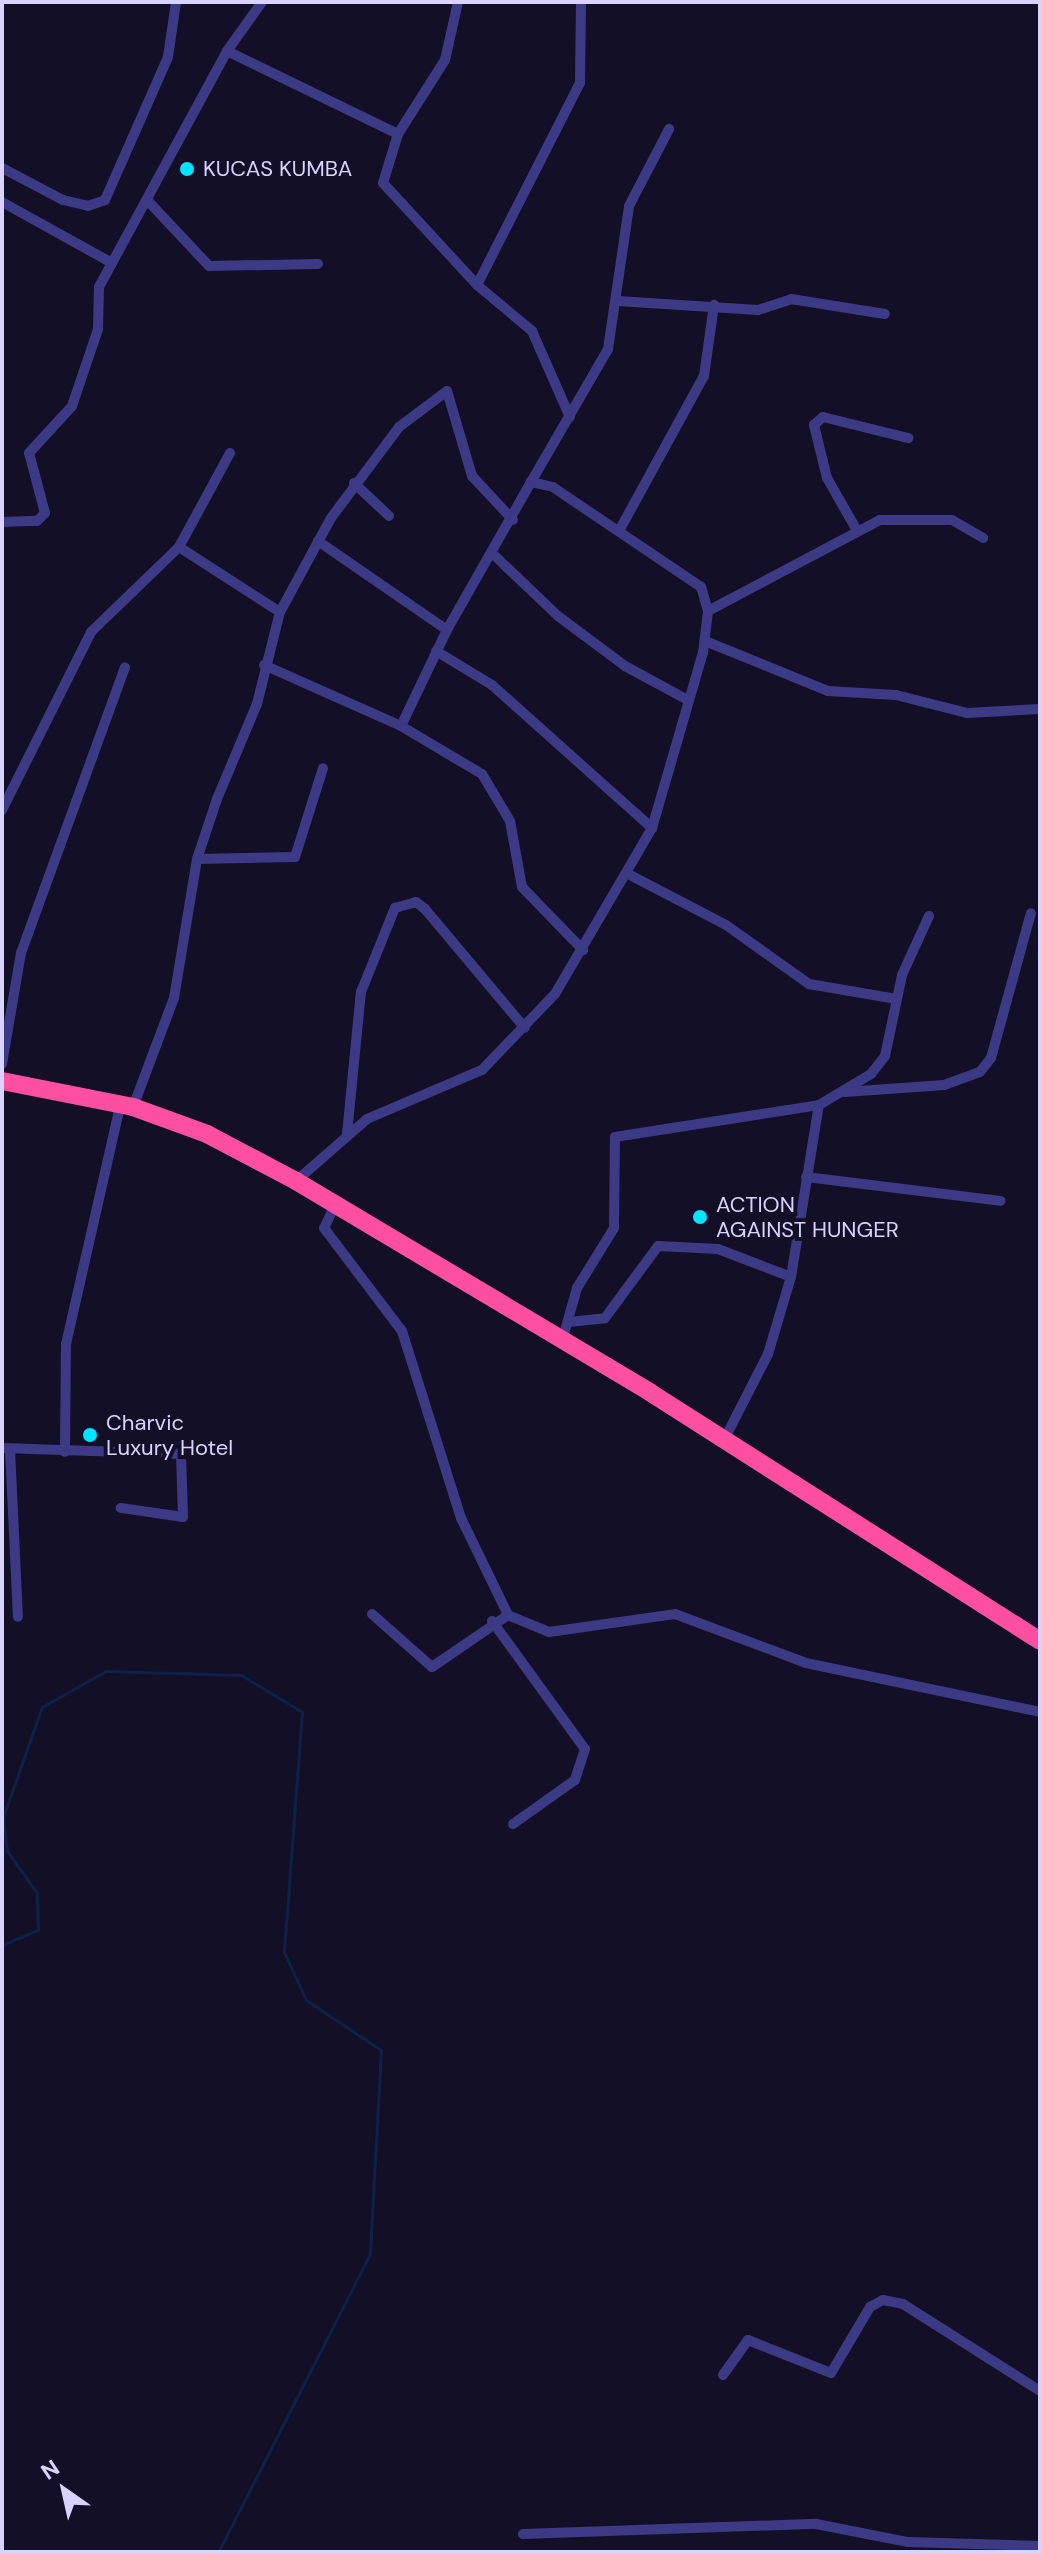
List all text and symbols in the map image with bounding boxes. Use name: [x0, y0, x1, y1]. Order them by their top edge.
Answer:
place label: KUCAS KUMBA: [203, 156, 352, 182]
marker: KUCAS KUMBA: [178, 160, 196, 178]
place label: ACTION AGAINST HUNGER: [716, 1191, 899, 1242]
marker: ACTION AGAINST HUNGER: [691, 1208, 709, 1226]
place label: Charvic Luxury Hotel: [106, 1409, 233, 1460]
marker: Charvic Luxury Hotel: [81, 1426, 99, 1444]
north arrow: [24, 2450, 104, 2530]
text: N: [36, 2453, 65, 2486]

